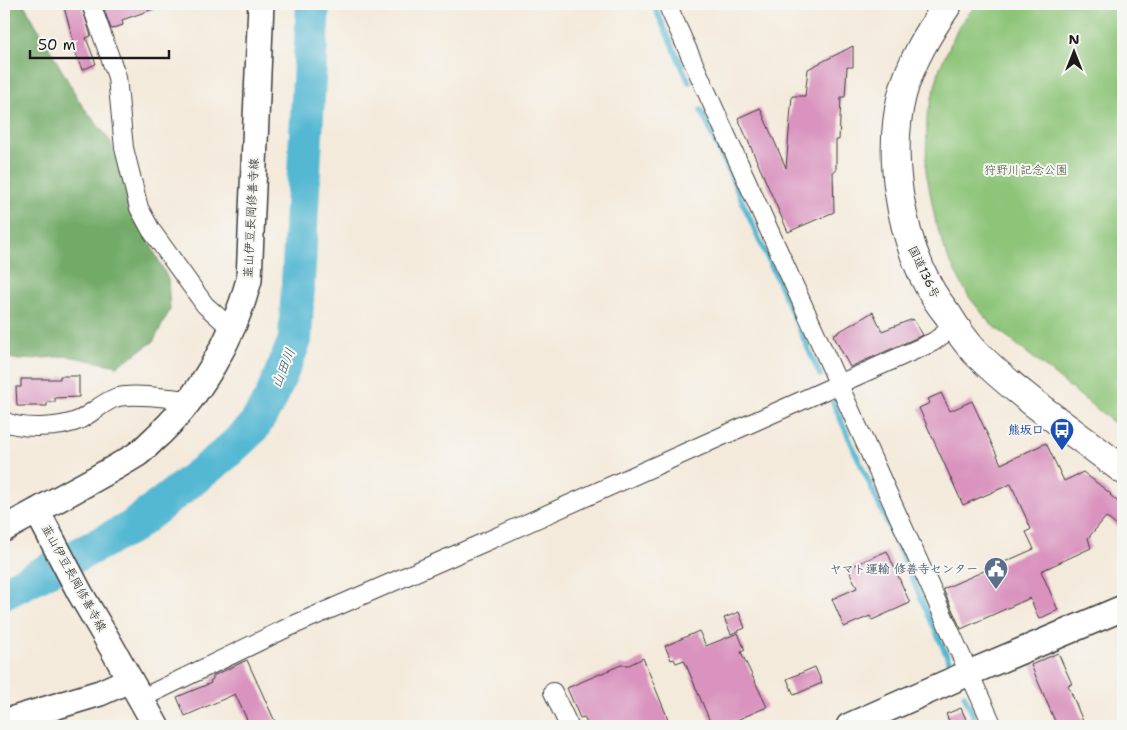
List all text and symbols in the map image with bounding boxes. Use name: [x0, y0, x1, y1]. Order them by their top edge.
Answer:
scale bar: [30, 28, 169, 60]
north arrow: [1050, 28, 1100, 78]
text: N: [1068, 30, 1080, 48]
text: 50 m: [38, 35, 76, 55]
street label: 韮山伊豆長岡修善寺線: [240, 158, 262, 278]
park label: 狩野川記念公園: [984, 162, 1068, 178]
street label: 国道136号: [904, 243, 944, 301]
water label: 山田川: [267, 345, 299, 391]
bus stop icon: 熊坂口: [1049, 417, 1075, 451]
place label: 熊坂口: [1008, 422, 1044, 438]
street label: 韮山伊豆長岡修善寺線: [38, 522, 110, 634]
public building icon: ヤマト運輸 修善寺センター: [983, 556, 1009, 590]
place label: ヤマト運輸 修善寺センター: [830, 561, 978, 577]

